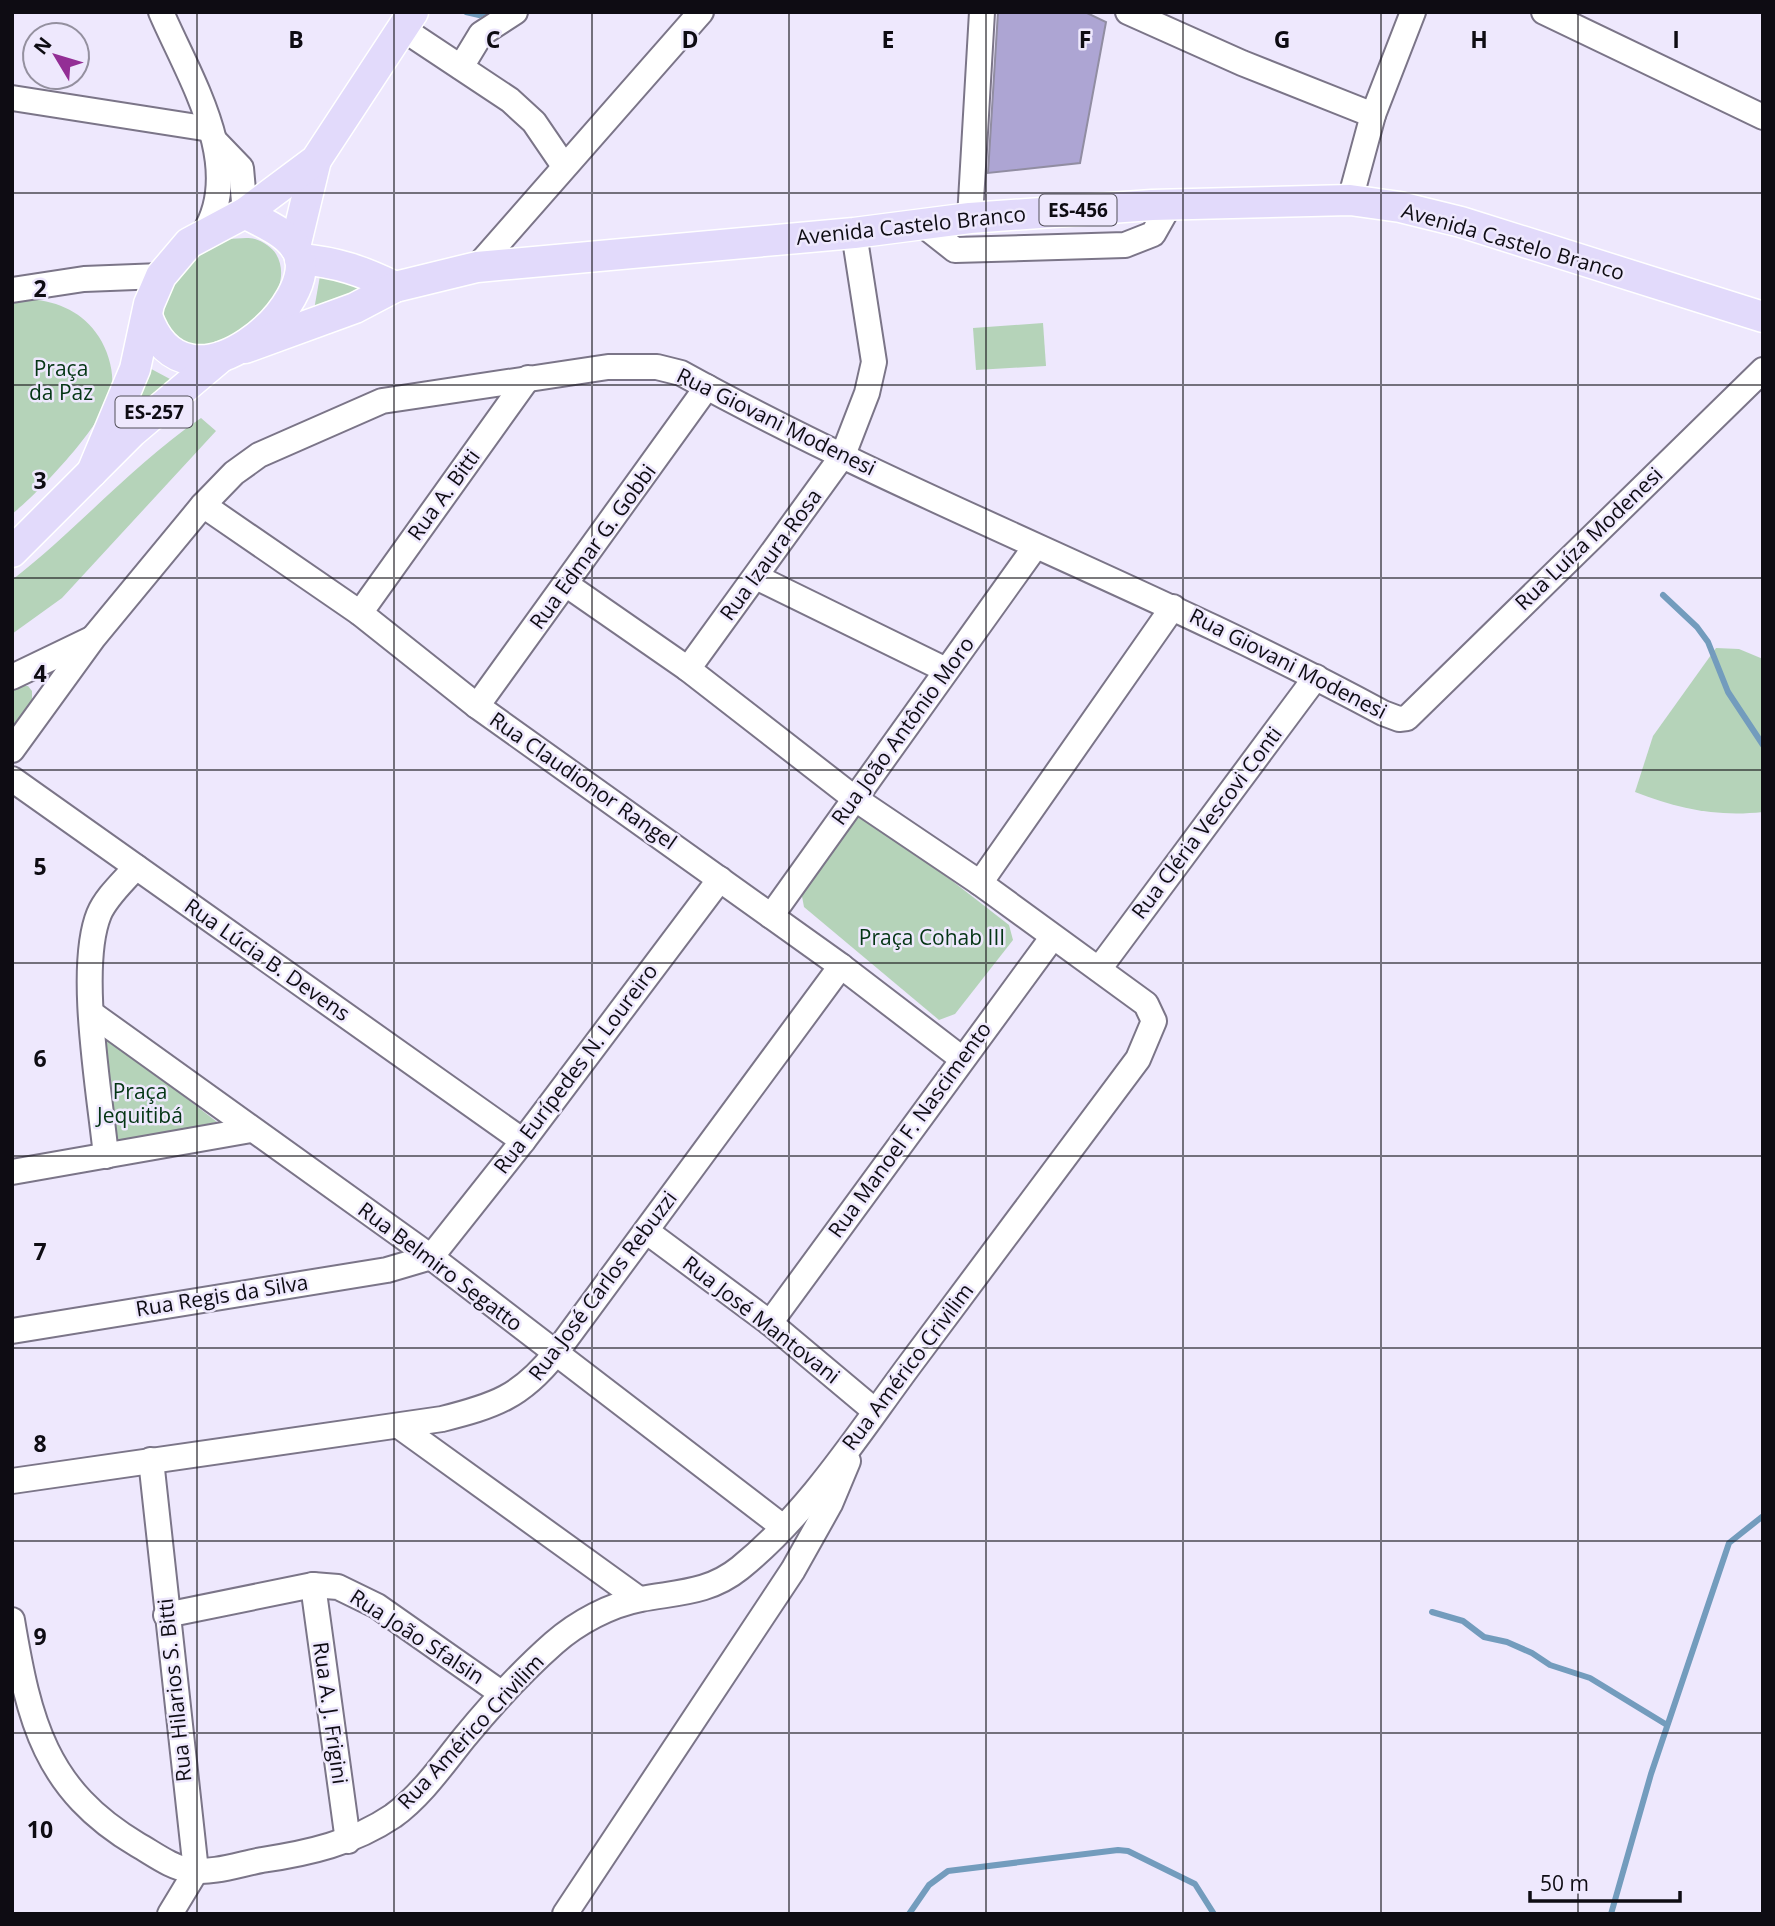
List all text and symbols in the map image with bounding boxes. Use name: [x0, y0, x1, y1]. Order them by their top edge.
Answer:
north arrow: [21, 21, 91, 91]
text: B: [288, 23, 304, 55]
text: C: [486, 23, 500, 55]
text: D: [681, 23, 699, 55]
text: E: [882, 23, 894, 55]
text: F: [1079, 23, 1091, 55]
text: G: [1274, 23, 1290, 55]
text: H: [1470, 23, 1488, 55]
text: I: [1672, 23, 1680, 55]
text: N: [28, 31, 58, 60]
road number: ES-456: [1040, 194, 1116, 226]
street label: Avenida Castelo Branco: [1399, 196, 1628, 286]
street label: Avenida Castelo Branco: [795, 199, 1027, 251]
text: 2: [33, 272, 47, 304]
park label: Praça da Paz: [29, 354, 93, 406]
street label: Rua Giovani Modenesi: [672, 361, 881, 481]
road number: ES-257: [116, 396, 192, 428]
street label: Rua A. Bitti: [401, 443, 486, 546]
street label: Rua Edmar G. Gobbi: [523, 458, 662, 635]
street label: Rua Luíza Modenesi: [1508, 460, 1668, 616]
text: 3: [33, 464, 47, 496]
street label: Rua Izaura Rosa: [713, 483, 827, 626]
street label: Rua Giovani Modenesi: [1185, 601, 1392, 725]
street label: Rua João Antônio Moro: [824, 631, 980, 830]
text: 4: [33, 657, 47, 689]
street label: Rua Claudionor Rangel: [484, 705, 683, 855]
street label: Rua Cléria Vescovi Conti: [1125, 721, 1288, 924]
text: 5: [33, 850, 47, 882]
street label: Rua Lúcia B. Devens: [179, 891, 356, 1027]
park label: Praça Cohab III: [859, 923, 1005, 951]
street label: Rua Eurípedes N. Loureiro: [487, 958, 664, 1179]
street label: Rua Manoel F. Nascimento: [821, 1016, 997, 1243]
text: 6: [33, 1042, 47, 1074]
park label: Praça Jequitibá: [95, 1077, 183, 1129]
street label: Rua José Carlos Rebuzzi: [522, 1185, 683, 1386]
street label: Rua Belmiro Segatto: [353, 1195, 529, 1337]
text: 7: [33, 1235, 47, 1267]
street label: Rua José Mantovani: [677, 1249, 846, 1389]
street label: Rua Regis da Silva: [134, 1268, 310, 1322]
street label: Rua Américo Crivilim: [835, 1277, 979, 1456]
text: 8: [33, 1427, 47, 1459]
street label: Rua João Sfalsin: [345, 1582, 490, 1690]
street label: Rua Hilarios S. Bitti: [150, 1597, 198, 1783]
text: 9: [33, 1620, 47, 1652]
street label: Rua A. J. Frigini: [307, 1640, 355, 1786]
street label: Rua Américo Crivilim: [391, 1648, 550, 1815]
text: 10: [27, 1813, 53, 1845]
scale bar: [1530, 1860, 1680, 1904]
text: 50 m: [1540, 1869, 1589, 1897]

